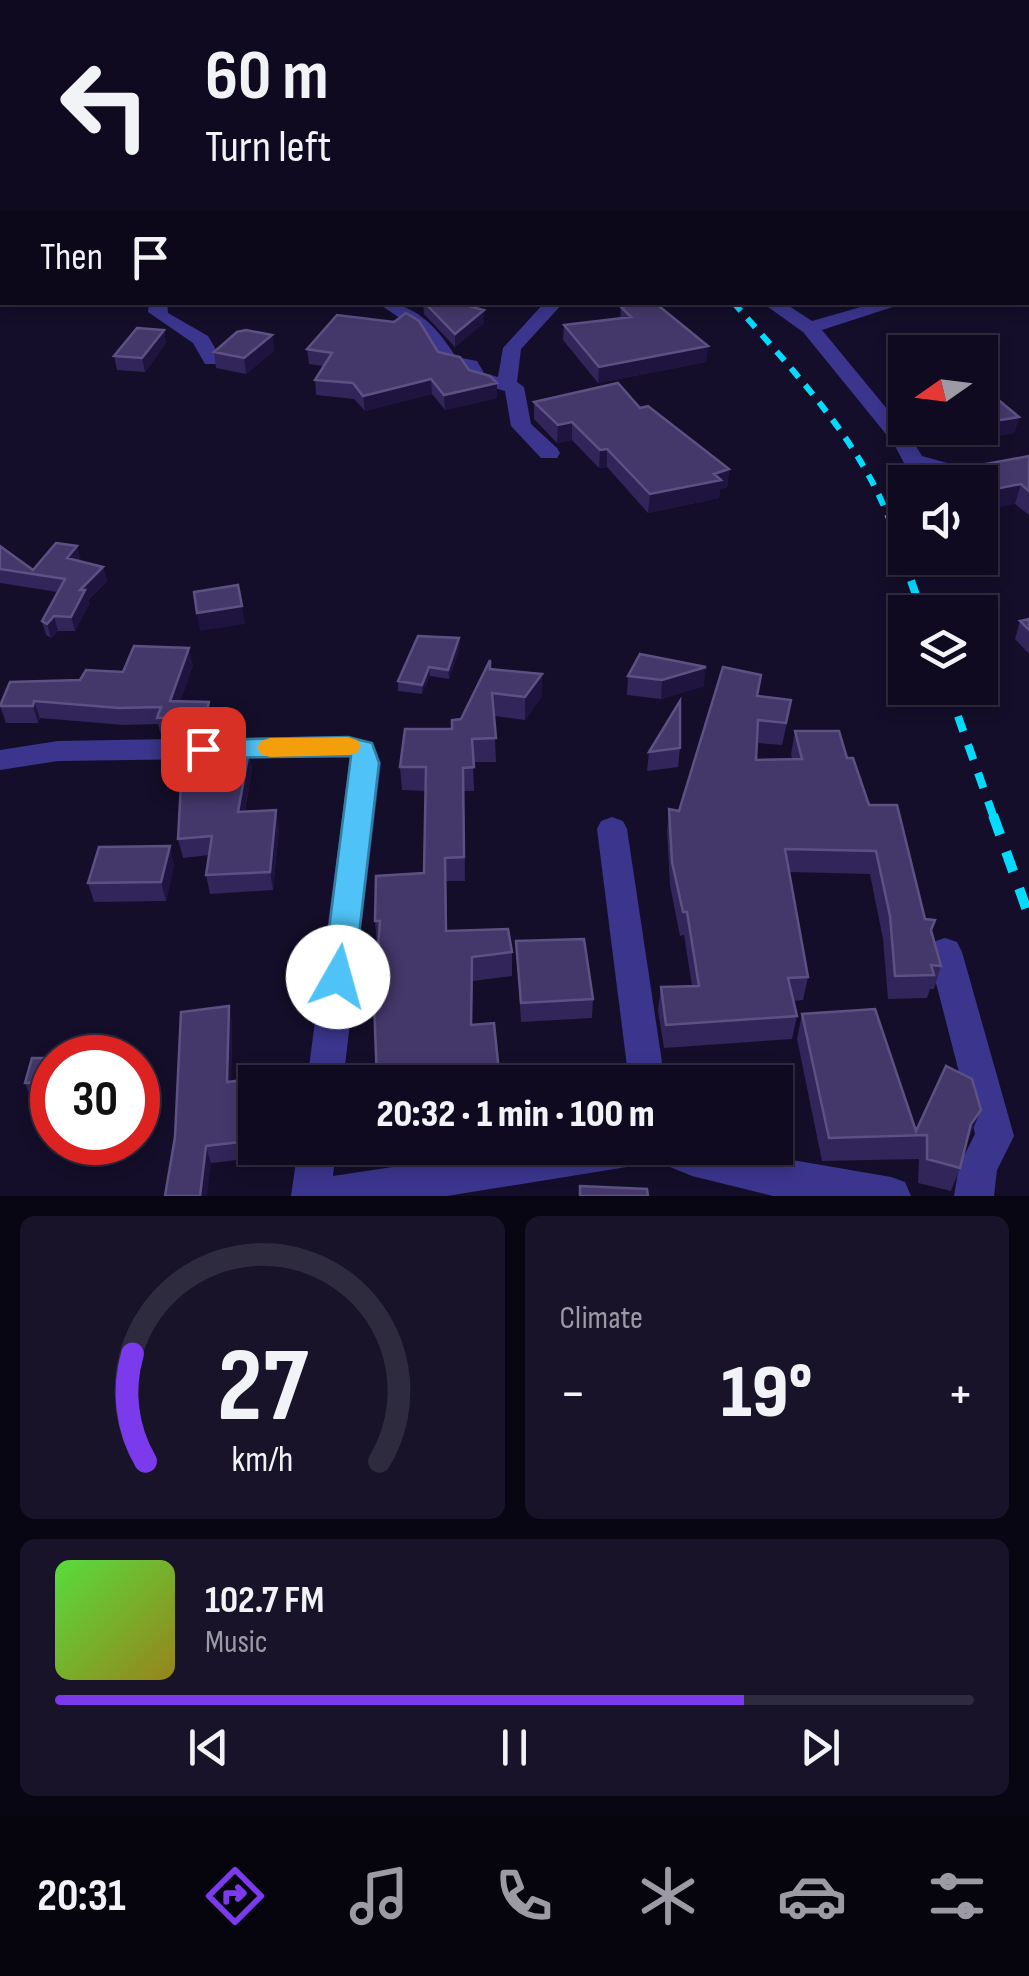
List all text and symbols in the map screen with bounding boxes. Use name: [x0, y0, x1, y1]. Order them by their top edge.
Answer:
text: 60 m: [205, 35, 329, 119]
icon: left: [40, 40, 170, 170]
text: Turn left: [205, 120, 331, 175]
icon: arrive: [123, 230, 178, 285]
text: Then: [40, 235, 103, 280]
north arrow: [888, 335, 998, 445]
map controls: [888, 335, 998, 705]
button: sound: [888, 465, 998, 575]
button: layers: [888, 595, 998, 705]
pin: [161, 707, 246, 792]
icon: arrive: [176, 722, 231, 777]
position arrow: [286, 925, 390, 1029]
speed limit sign: 30: [30, 1035, 160, 1165]
text: 20:32 · 1 min · 100 m: [376, 1092, 655, 1137]
text: Climate: [560, 1299, 643, 1338]
text: 27: [217, 1325, 308, 1450]
text: 19°: [721, 1348, 812, 1439]
text: −: [560, 1361, 586, 1428]
text: +: [947, 1361, 974, 1428]
text: km/h: [231, 1439, 293, 1482]
text: 102.7 FM: [205, 1578, 324, 1623]
text: Music: [205, 1623, 268, 1662]
icon: previous: [181, 1720, 236, 1775]
icon: pause: [487, 1720, 542, 1775]
icon: next: [793, 1720, 848, 1775]
icon: directions: [200, 1861, 270, 1931]
icon: music: [344, 1861, 414, 1931]
icon: phone: [489, 1861, 559, 1931]
icon: climate: [633, 1861, 703, 1931]
icon: car: [777, 1861, 847, 1931]
icon: filters: [922, 1861, 992, 1931]
text: 20:31: [37, 1869, 126, 1924]

